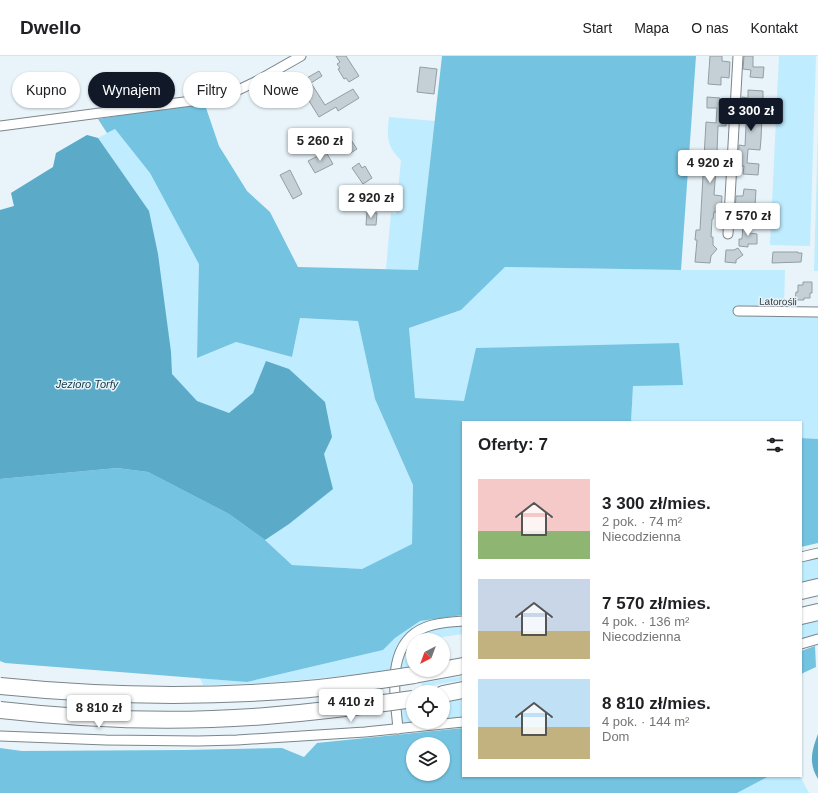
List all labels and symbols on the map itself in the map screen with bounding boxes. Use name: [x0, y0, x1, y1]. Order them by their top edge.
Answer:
pin: 3 300 zł: [710, 98, 792, 132]
pin: 5 260 zł: [279, 128, 361, 162]
pin: 4 920 zł: [669, 150, 751, 184]
pin: 2 920 zł: [330, 185, 412, 219]
pin: 7 570 zł: [707, 203, 789, 237]
street label: Latorośli: [759, 296, 797, 307]
water label: Jezioro Torfy: [55, 378, 120, 390]
north arrow: [406, 633, 450, 677]
pin: 4 410 zł: [310, 689, 392, 723]
pin: 8 810 zł: [58, 695, 140, 729]

